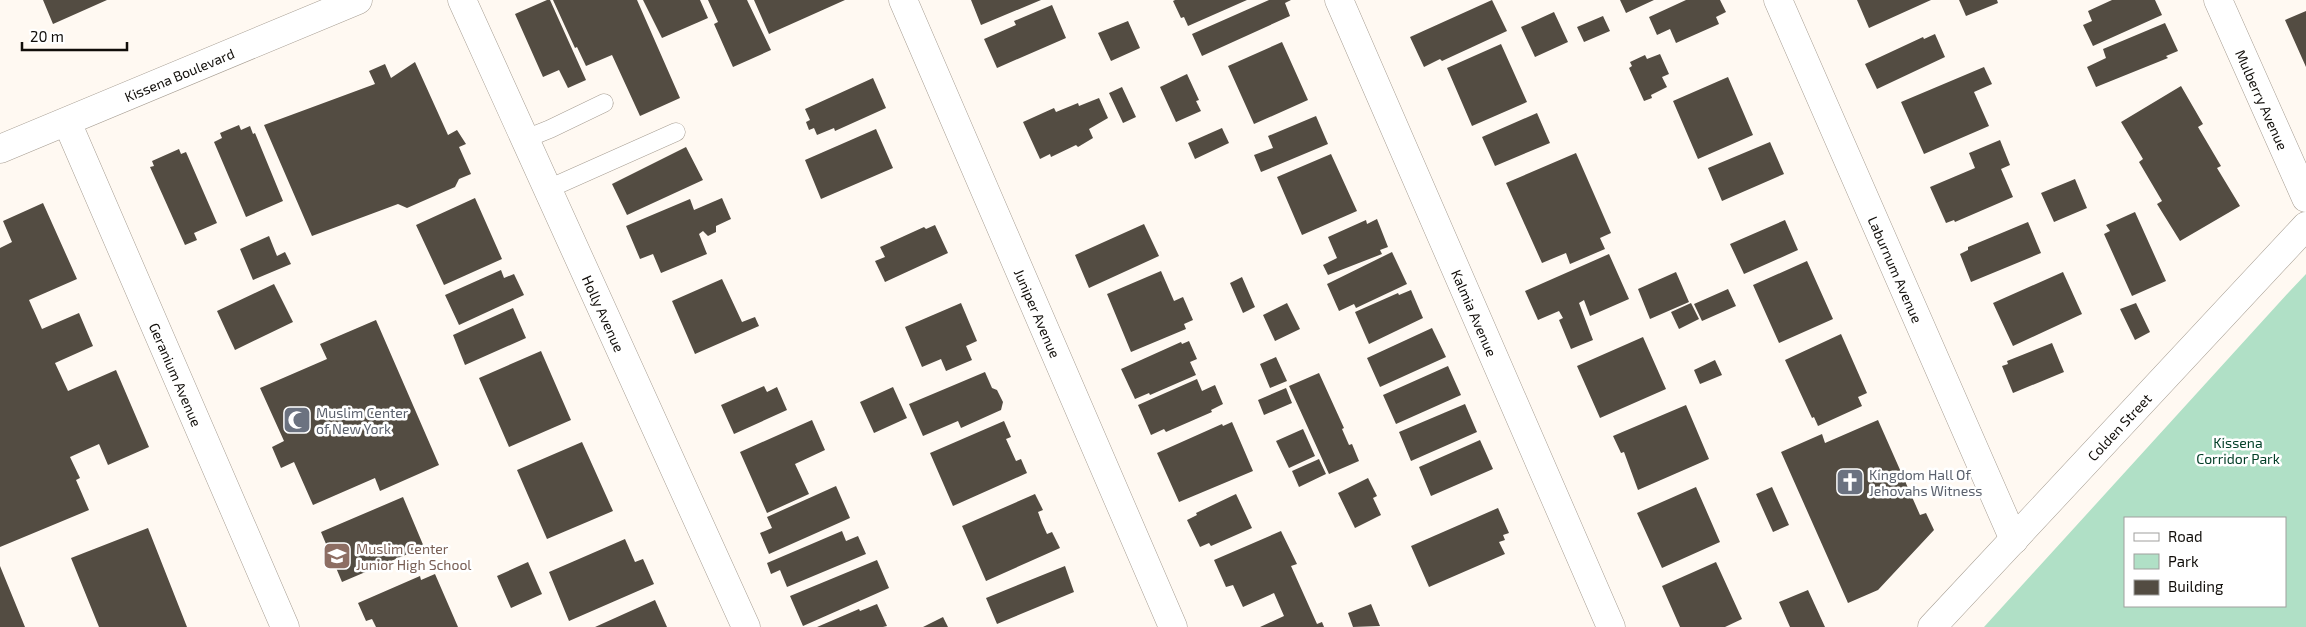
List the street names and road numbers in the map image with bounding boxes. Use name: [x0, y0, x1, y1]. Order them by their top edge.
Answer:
street label: Kissena Boulevard: [122, 44, 237, 105]
street label: Mulberry Avenue: [2233, 47, 2292, 152]
street label: Laburnum Avenue: [1865, 213, 1926, 325]
street label: Juniper Avenue: [1011, 266, 1064, 360]
street label: Kalmia Avenue: [1448, 267, 1501, 359]
street label: Holly Avenue: [579, 272, 629, 354]
street label: Geranium Avenue: [146, 320, 206, 429]
street label: Colden Street: [2083, 389, 2154, 464]

